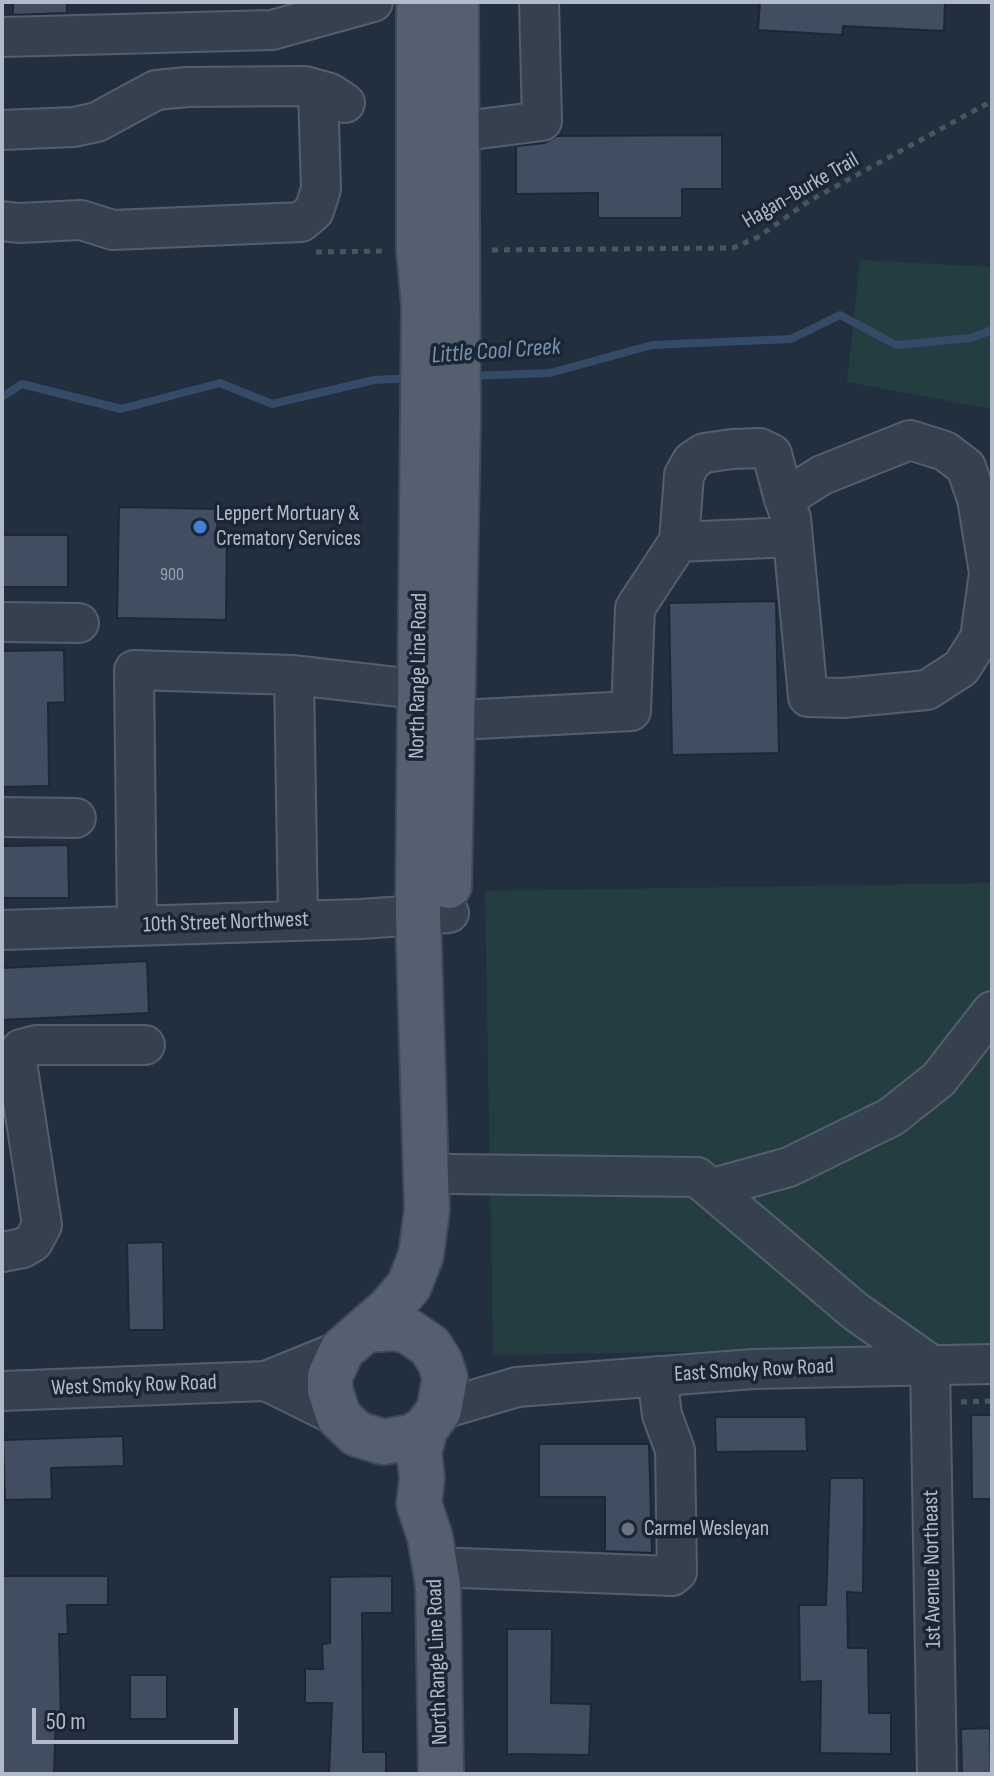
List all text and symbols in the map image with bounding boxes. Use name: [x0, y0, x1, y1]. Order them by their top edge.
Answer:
street label: Hagan-Burke Trail: [738, 147, 864, 235]
water label: Little Cool Creek: [431, 333, 561, 371]
place label: Leppert Mortuary & Crematory Services: [216, 501, 361, 552]
marker: Leppert Mortuary & Crematory Services: [191, 518, 209, 536]
house number: 900: [160, 564, 184, 586]
street label: North Range Line Road: [404, 593, 434, 759]
street label: 10th Street Northwest: [143, 907, 309, 939]
street label: East Smoky Row Road: [674, 1354, 834, 1388]
street label: West Smoky Row Road: [51, 1370, 217, 1402]
street label: 1st Avenue Northeast: [918, 1490, 948, 1648]
place label: Carmel Wesleyan: [644, 1516, 769, 1542]
marker: Carmel Wesleyan: [619, 1520, 637, 1538]
street label: North Range Line Road: [422, 1579, 454, 1745]
scale bar: [36, 1692, 242, 1742]
text: 50 m: [46, 1707, 86, 1736]

